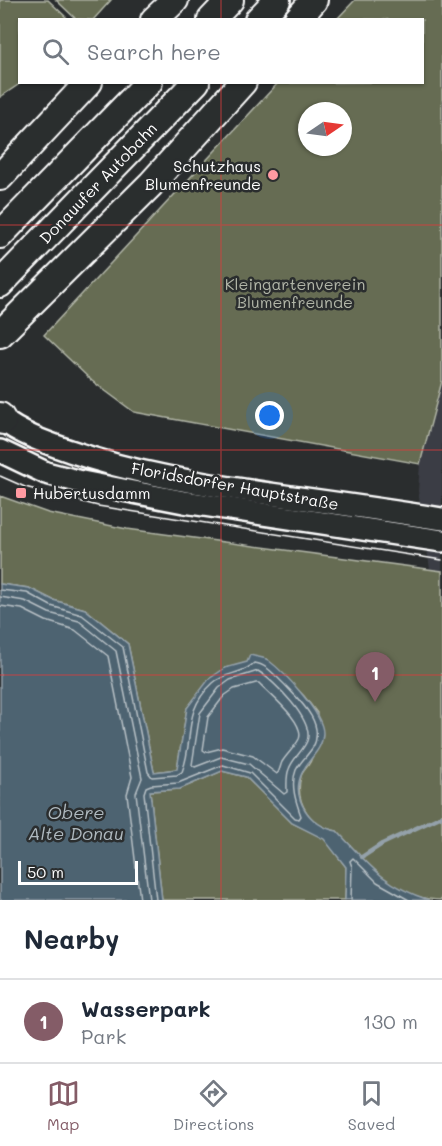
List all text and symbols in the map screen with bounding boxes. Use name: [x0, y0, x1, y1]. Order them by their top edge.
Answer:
search box: [18, 18, 424, 84]
icon: search: [39, 35, 72, 68]
text: Search here: [87, 37, 221, 66]
north arrow: [298, 102, 352, 156]
street label: Donauufer Autobahn: [34, 118, 161, 248]
place label: Schutzhaus Blumenfreunde: [145, 155, 261, 194]
marker: Schutzhaus Blumenfreunde: [266, 168, 280, 182]
park label: Kleingartenverein Blumenfreunde: [225, 273, 365, 312]
your location: [255, 401, 284, 430]
street label: Floridsdorfer Hauptstraße: [130, 457, 340, 514]
place label: Hubertusdamm: [33, 482, 150, 503]
marker: Hubertusdamm: [14, 486, 28, 500]
pin: 1: [356, 652, 394, 702]
water label: Obere Alte Donau: [28, 800, 124, 845]
scale bar: [18, 858, 138, 886]
text: 50 m: [27, 861, 64, 882]
text: Nearby: [24, 922, 119, 956]
text: Wasserpark: [81, 994, 211, 1023]
text: 1: [39, 1008, 48, 1034]
text: 130 m: [363, 1008, 418, 1034]
text: Park: [81, 1023, 126, 1049]
tab: Map: [47, 1077, 80, 1134]
tab: Directions: [173, 1077, 254, 1134]
tab: Saved: [348, 1077, 395, 1134]

